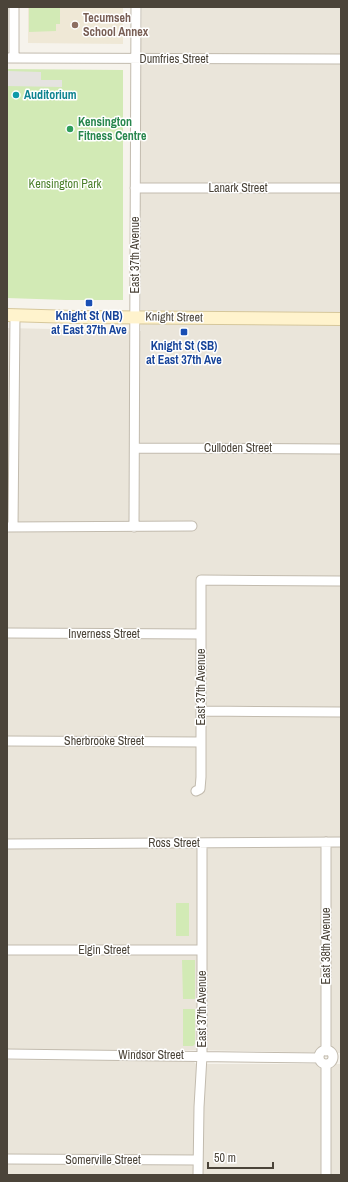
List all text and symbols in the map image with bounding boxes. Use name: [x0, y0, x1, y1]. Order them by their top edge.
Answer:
place label: Tecumseh School Annex: [83, 10, 149, 40]
marker: Tecumseh School Annex: [70, 20, 80, 30]
street label: Dumfries Street: [140, 51, 209, 67]
place label: Auditorium: [24, 87, 77, 103]
marker: Auditorium: [11, 90, 21, 100]
place label: Kensington Fitness Centre: [78, 114, 147, 144]
marker: Kensington Fitness Centre: [65, 124, 75, 134]
park label: Kensington Park: [29, 176, 101, 192]
street label: Lanark Street: [208, 180, 268, 196]
street label: East 37th Avenue: [127, 217, 143, 293]
marker: Knight St (NB) at East 37th Ave: [84, 298, 94, 308]
place label: Knight St (NB) at East 37th Ave: [51, 308, 127, 338]
street label: Knight Street: [145, 308, 203, 326]
marker: Knight St (SB) at East 37th Ave: [179, 327, 189, 337]
place label: Knight St (SB) at East 37th Ave: [146, 338, 222, 368]
street label: Culloden Street: [204, 440, 272, 456]
street label: Inverness Street: [68, 626, 140, 642]
street label: East 37th Avenue: [193, 649, 209, 725]
street label: Sherbrooke Street: [64, 733, 144, 749]
street label: Ross Street: [148, 835, 200, 851]
street label: East 38th Avenue: [318, 908, 334, 984]
street label: Elgin Street: [78, 942, 130, 958]
street label: East 37th Avenue: [194, 971, 210, 1047]
street label: Windsor Street: [118, 1047, 184, 1063]
scale bar: [208, 1144, 273, 1170]
text: 50 m: [214, 1150, 236, 1166]
street label: Somerville Street: [65, 1152, 141, 1168]

